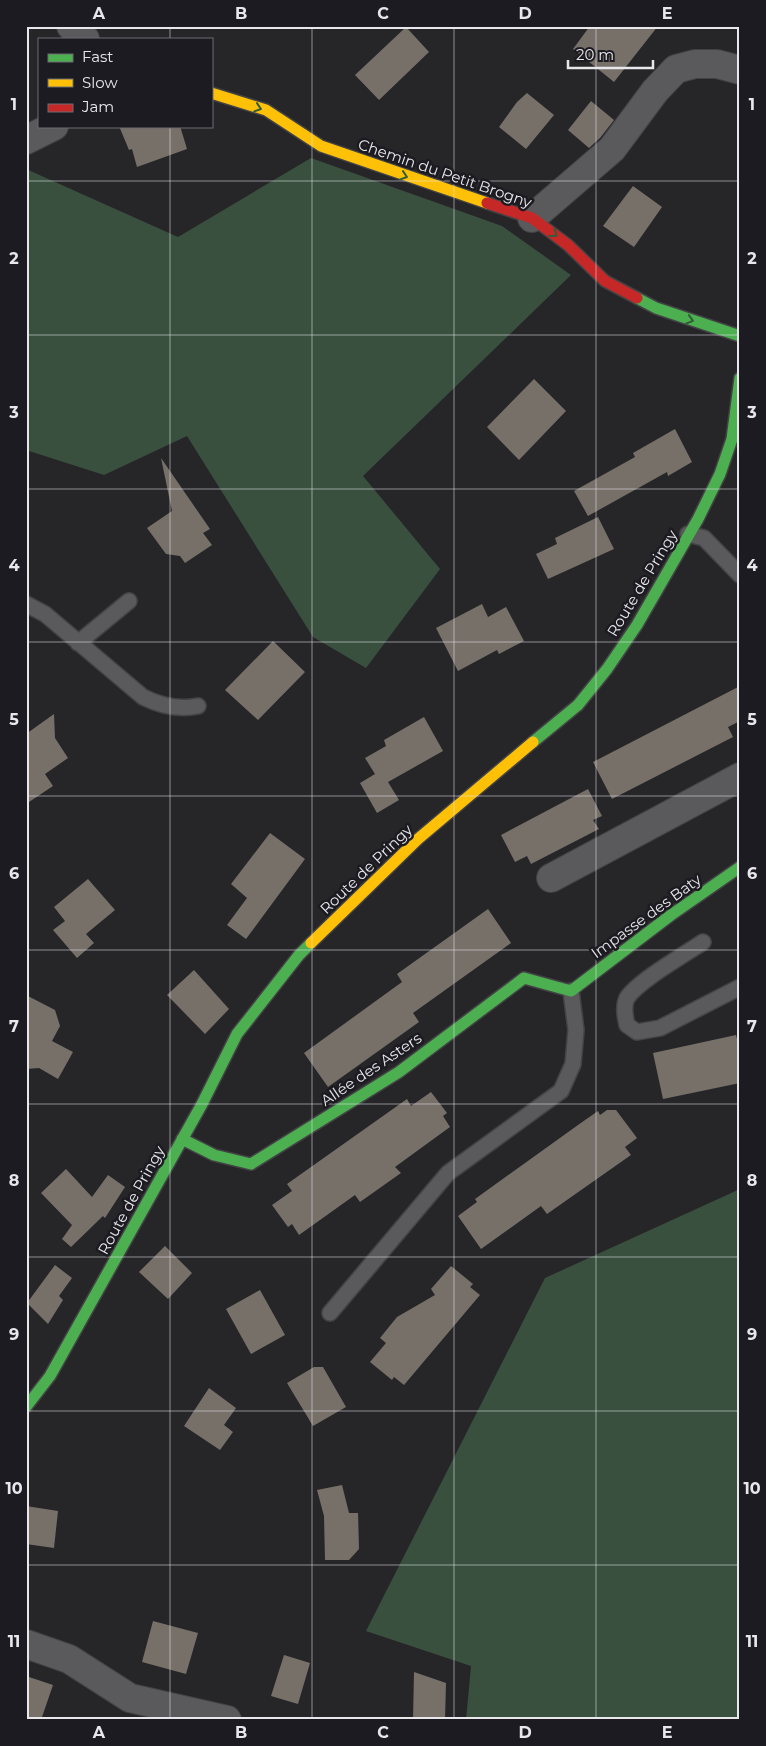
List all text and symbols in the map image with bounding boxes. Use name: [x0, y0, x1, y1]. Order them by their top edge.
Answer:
text: A: [92, 4, 106, 23]
text: B: [235, 4, 247, 23]
text: C: [377, 4, 389, 23]
text: D: [518, 4, 532, 23]
text: E: [662, 4, 672, 23]
legend: [38, 38, 212, 128]
scale bar: [568, 38, 654, 70]
text: 20 m: [576, 45, 614, 64]
text: Fast: [82, 47, 113, 66]
text: Slow: [82, 73, 118, 92]
text: 1: [11, 95, 17, 114]
text: 1: [749, 95, 755, 114]
text: Jam: [81, 97, 114, 116]
one-way arrow: [253, 102, 261, 112]
street label: Chemin du Petit Brogny: [356, 134, 535, 212]
one-way arrow: [399, 171, 408, 181]
one-way arrow: [548, 229, 557, 237]
text: 2: [9, 249, 19, 268]
text: 2: [747, 249, 757, 268]
one-way arrow: [685, 314, 694, 324]
text: 3: [8, 403, 19, 422]
text: 3: [746, 403, 757, 422]
street label: Route de Pringy: [603, 525, 682, 640]
text: 4: [8, 556, 20, 575]
text: 4: [746, 556, 758, 575]
text: 5: [9, 710, 19, 729]
text: 5: [747, 710, 757, 729]
street label: Route de Pringy: [316, 819, 417, 918]
text: 6: [9, 864, 19, 883]
text: 6: [747, 864, 757, 883]
street label: Impasse des Baty: [587, 869, 705, 962]
text: 7: [9, 1017, 19, 1036]
text: 7: [747, 1017, 757, 1036]
street label: Allée des Asters: [317, 1028, 425, 1110]
street label: Route de Pringy: [93, 1142, 169, 1258]
text: 8: [9, 1171, 19, 1190]
text: 8: [747, 1171, 757, 1190]
text: 9: [9, 1325, 19, 1344]
text: 9: [747, 1325, 757, 1344]
text: 10: [5, 1479, 23, 1498]
text: 10: [743, 1479, 761, 1498]
text: 11: [8, 1632, 20, 1651]
text: 11: [746, 1632, 758, 1651]
text: A: [92, 1723, 106, 1742]
text: B: [235, 1723, 247, 1742]
text: C: [377, 1723, 389, 1742]
text: D: [518, 1723, 532, 1742]
text: E: [662, 1723, 672, 1742]

